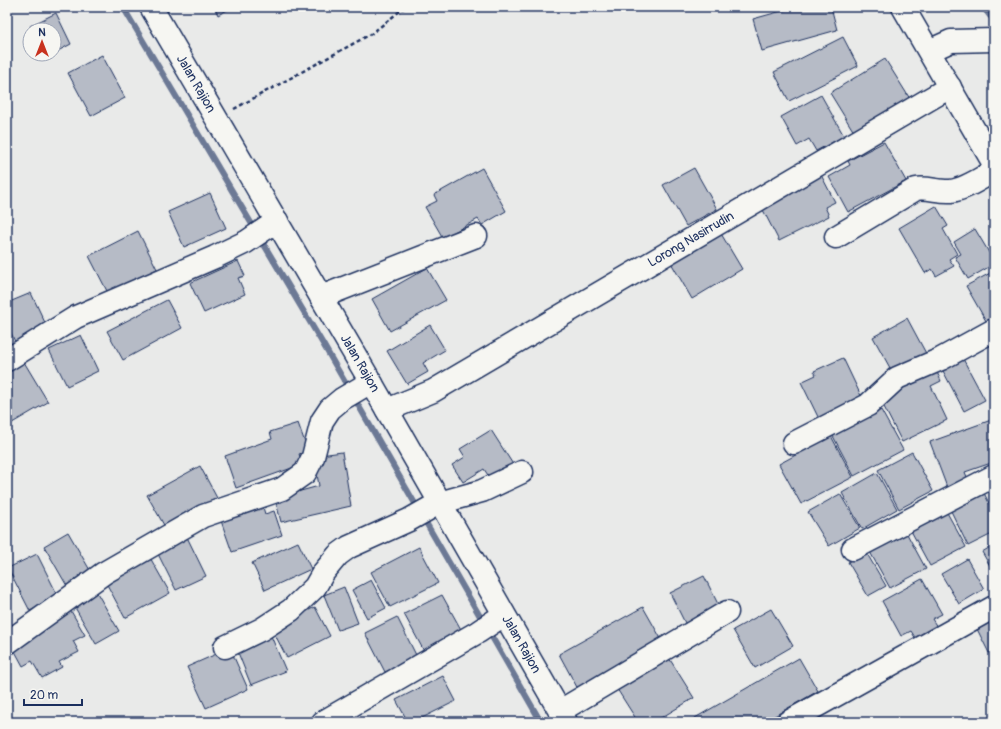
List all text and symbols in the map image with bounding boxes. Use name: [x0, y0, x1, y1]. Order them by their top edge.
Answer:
north arrow: [22, 22, 62, 62]
text: N: [38, 26, 46, 39]
street label: Jalan Rajion: [173, 52, 219, 116]
street label: Lorong Nasirrudin: [645, 208, 737, 271]
street label: Jalan Rajion: [337, 331, 383, 395]
street label: Jalan Rajion: [498, 612, 544, 676]
scale bar: [24, 681, 82, 707]
text: 20 m: [30, 688, 59, 703]

